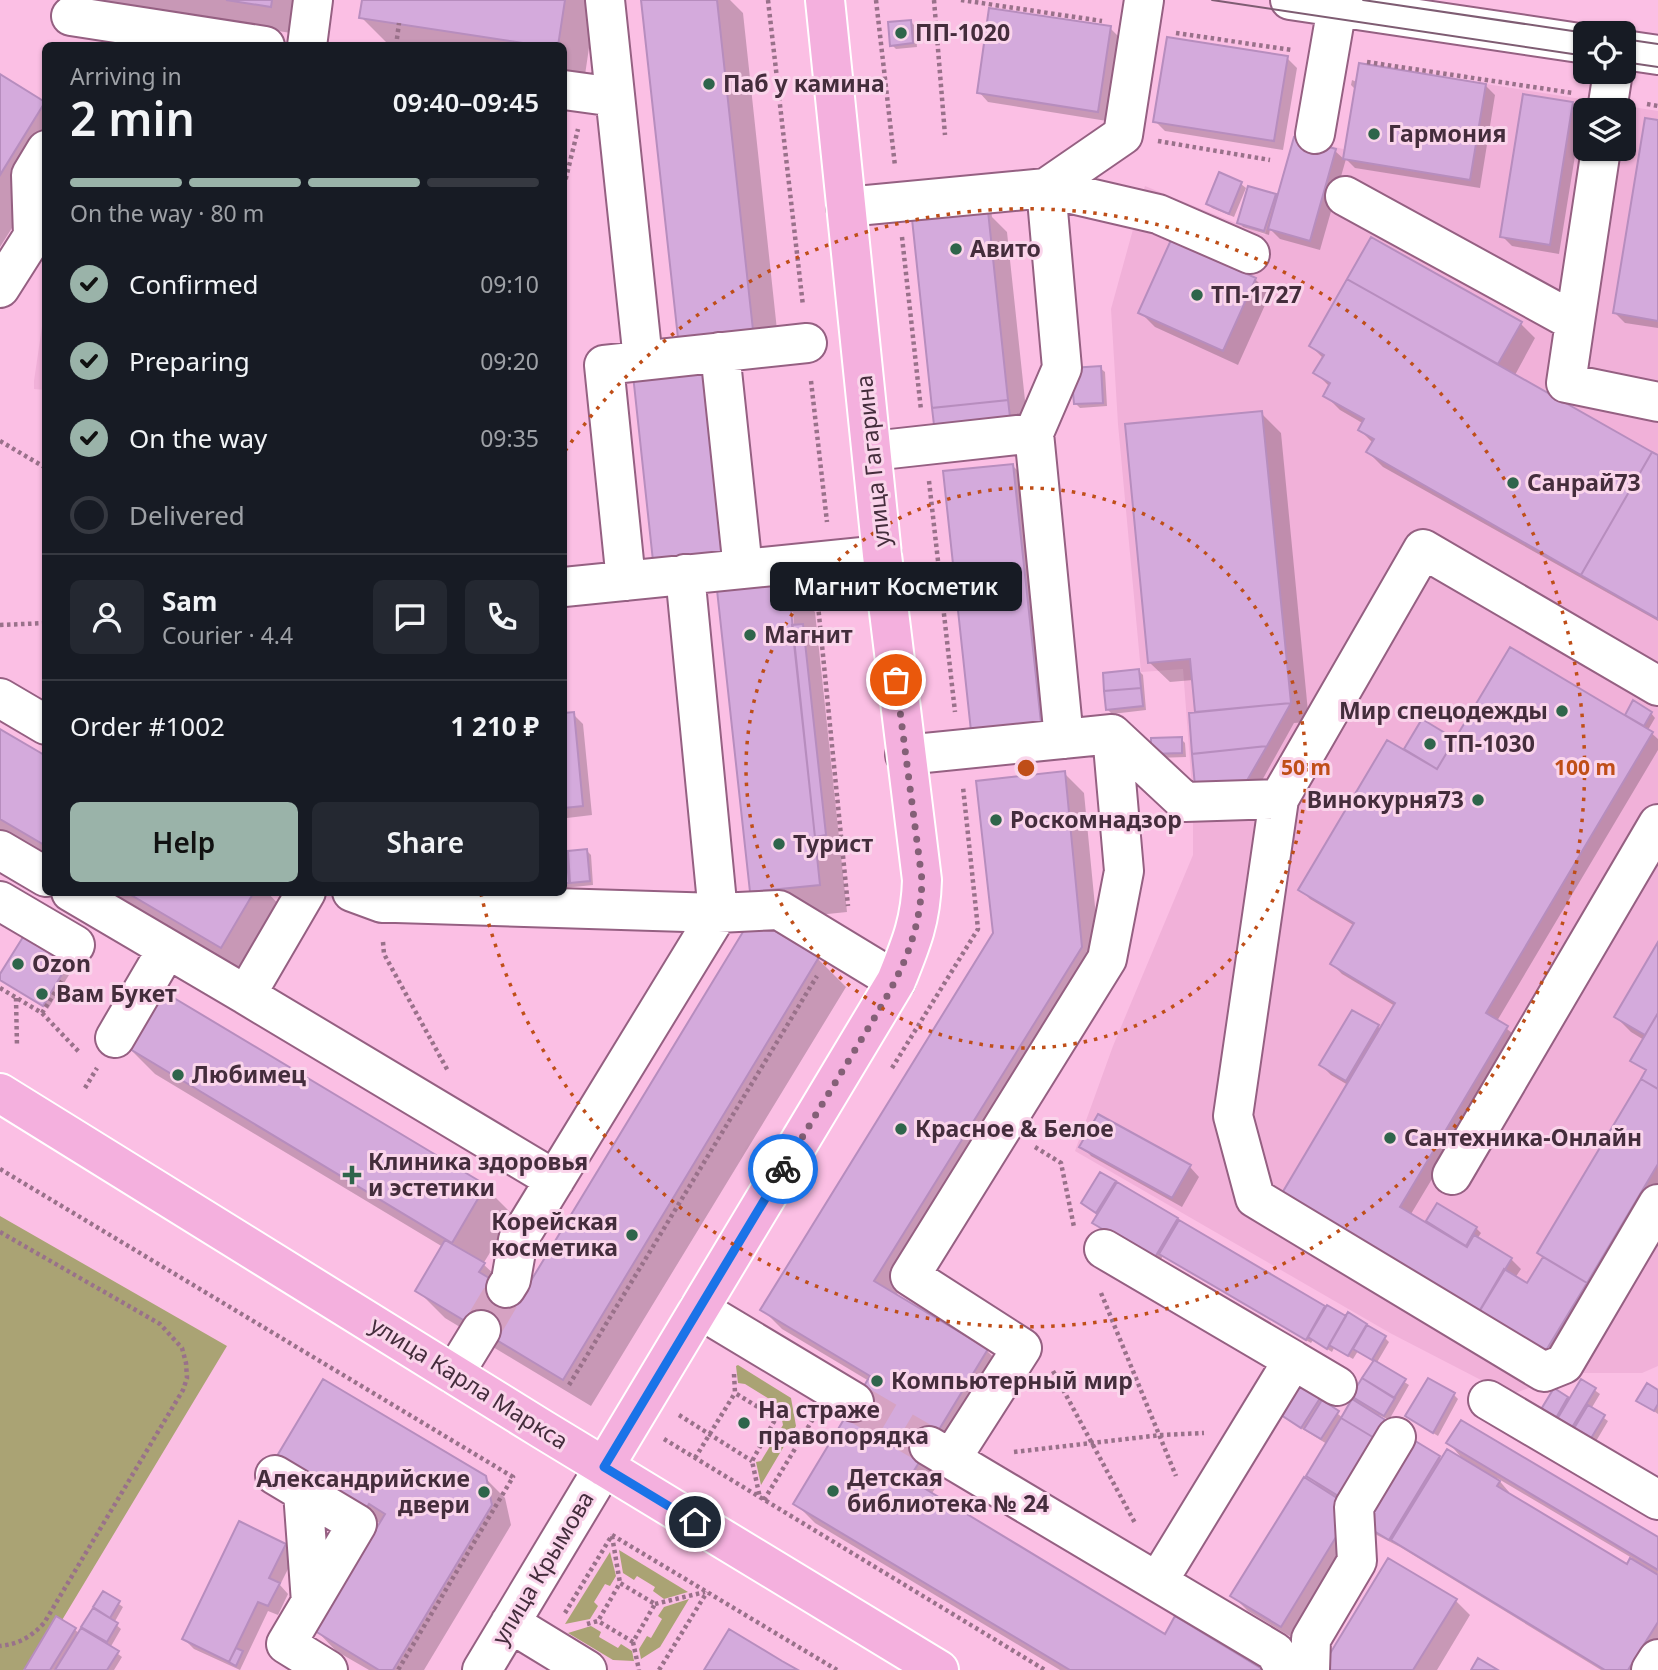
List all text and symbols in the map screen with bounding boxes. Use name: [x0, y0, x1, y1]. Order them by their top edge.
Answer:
place label: ПП-1020: [915, 16, 1010, 48]
map controls: [1573, 21, 1636, 161]
button: locate: [1573, 21, 1636, 84]
marker: ПП-1020: [893, 25, 909, 41]
text: Arriving in: [70, 60, 182, 92]
place label: Паб у камина: [723, 67, 885, 99]
marker: Паб у камина: [701, 76, 717, 92]
text: 09:40–09:45: [393, 84, 539, 120]
text: 2 min: [70, 87, 195, 149]
button: layers: [1573, 98, 1636, 161]
place label: Гармония: [1388, 117, 1506, 149]
marker: Гармония: [1366, 126, 1382, 142]
text: On the way · 80 m: [70, 197, 264, 229]
place label: Авито: [970, 232, 1041, 264]
marker: Авито: [948, 241, 964, 257]
icon: check: [70, 265, 108, 303]
text: Confirmed: [129, 266, 259, 302]
text: 09:10: [480, 268, 539, 300]
place label: ТП-1727: [1211, 278, 1302, 310]
marker: ТП-1727: [1189, 287, 1205, 303]
icon: check: [70, 342, 108, 380]
text: Preparing: [129, 343, 250, 379]
text: 09:20: [480, 345, 539, 377]
street label: улица Гагарина: [847, 373, 897, 549]
icon: check: [70, 419, 108, 457]
text: On the way: [129, 420, 267, 456]
text: 09:35: [480, 422, 539, 454]
place label: Санрай73: [1527, 466, 1641, 498]
marker: Санрай73: [1505, 475, 1521, 491]
text: Delivered: [129, 497, 245, 533]
callout: Магнит Косметик: [770, 561, 1022, 610]
text: Магнит Косметик: [794, 570, 998, 602]
button: person: [70, 580, 144, 654]
button: chat: [373, 580, 447, 654]
button: phone: [465, 580, 539, 654]
text: Sam: [162, 583, 217, 619]
place label: Магнит: [764, 618, 853, 650]
text: Courier · 4.4: [162, 619, 293, 651]
marker: Магнит: [742, 627, 758, 643]
pin: [866, 650, 926, 710]
icon: bag: [877, 661, 915, 699]
place label: Мир спецодежды: [1339, 694, 1548, 726]
marker: Мир спецодежды: [1554, 703, 1570, 719]
text: Order #1002: [70, 708, 225, 744]
text: 1 210 ₽: [450, 708, 539, 744]
place label: ТП-1030: [1444, 727, 1535, 759]
marker: ТП-1030: [1422, 736, 1438, 752]
text: 50 m: [1281, 753, 1331, 781]
text: 100 m: [1554, 753, 1616, 781]
centre of rings: [1014, 756, 1038, 780]
place label: Винокурня73: [1307, 783, 1464, 815]
marker: Винокурня73: [1470, 792, 1486, 808]
button: Help: [70, 802, 298, 882]
button: Share: [312, 802, 539, 882]
place label: Роскомнадзор: [1010, 803, 1182, 835]
marker: Роскомнадзор: [988, 812, 1004, 828]
place label: Турист: [793, 827, 873, 859]
marker: Турист: [771, 836, 787, 852]
place label: Ozon: [32, 947, 91, 979]
marker: Ozon: [10, 956, 26, 972]
place label: Вам Букет: [56, 977, 177, 1009]
marker: Вам Букет: [34, 986, 50, 1002]
place label: Любимец: [192, 1058, 306, 1090]
marker: Любимец: [170, 1067, 186, 1083]
place label: Красное & Белое: [915, 1112, 1114, 1144]
marker: Красное & Белое: [893, 1121, 909, 1137]
place label: Сантехника-Онлайн: [1404, 1121, 1642, 1153]
marker: Сантехника-Онлайн: [1382, 1130, 1398, 1146]
courier: [748, 1134, 818, 1204]
place label: Клиника здоровья и эстетики: [368, 1145, 588, 1203]
icon: bike: [764, 1150, 802, 1188]
marker: Клиника здоровья и эстетики: [342, 1165, 362, 1185]
place label: Корейская косметика: [491, 1205, 618, 1263]
marker: Корейская косметика: [624, 1227, 640, 1243]
street label: улица Карла Маркса: [364, 1308, 575, 1456]
place label: Компьютерный мир: [891, 1364, 1133, 1396]
marker: Компьютерный мир: [869, 1373, 885, 1389]
place label: На страже правопорядка: [758, 1393, 929, 1451]
marker: На страже правопорядка: [736, 1415, 752, 1431]
place label: Детская библиотека № 24: [847, 1461, 1049, 1519]
place label: Александрийские двери: [256, 1462, 470, 1520]
marker: Детская библиотека № 24: [825, 1483, 841, 1499]
marker: Александрийские двери: [476, 1484, 492, 1500]
street label: улица Крымова: [484, 1485, 601, 1650]
pin: [665, 1492, 725, 1552]
icon: home: [676, 1503, 714, 1541]

